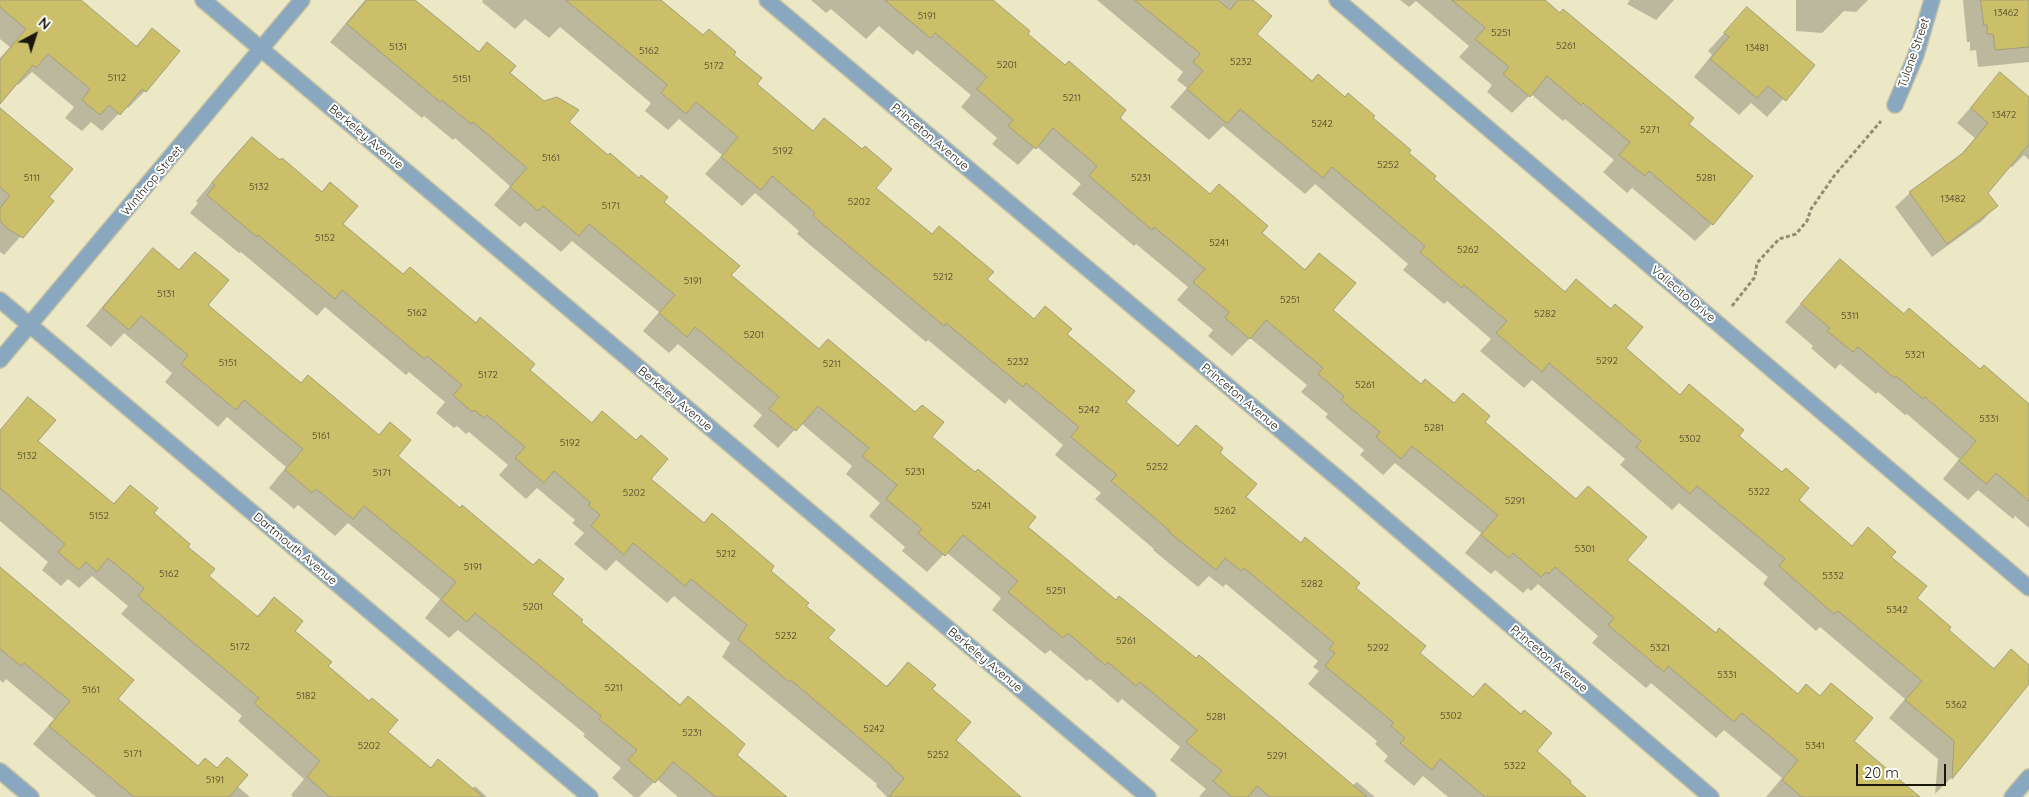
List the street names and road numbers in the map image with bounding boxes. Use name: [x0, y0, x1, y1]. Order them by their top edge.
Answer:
street label: Tulane Street: [1895, 16, 1933, 90]
street label: Princeton Avenue: [888, 100, 972, 174]
street label: Berkeley Avenue: [326, 102, 406, 172]
street label: Winthrop Street: [119, 143, 185, 219]
street label: Vallecito Drive: [1648, 263, 1718, 325]
street label: Princeton Avenue: [1198, 360, 1282, 434]
street label: Berkeley Avenue: [635, 364, 715, 434]
street label: Dartmouth Avenue: [250, 510, 340, 588]
street label: Princeton Avenue: [1507, 622, 1591, 696]
street label: Berkeley Avenue: [945, 625, 1025, 695]

